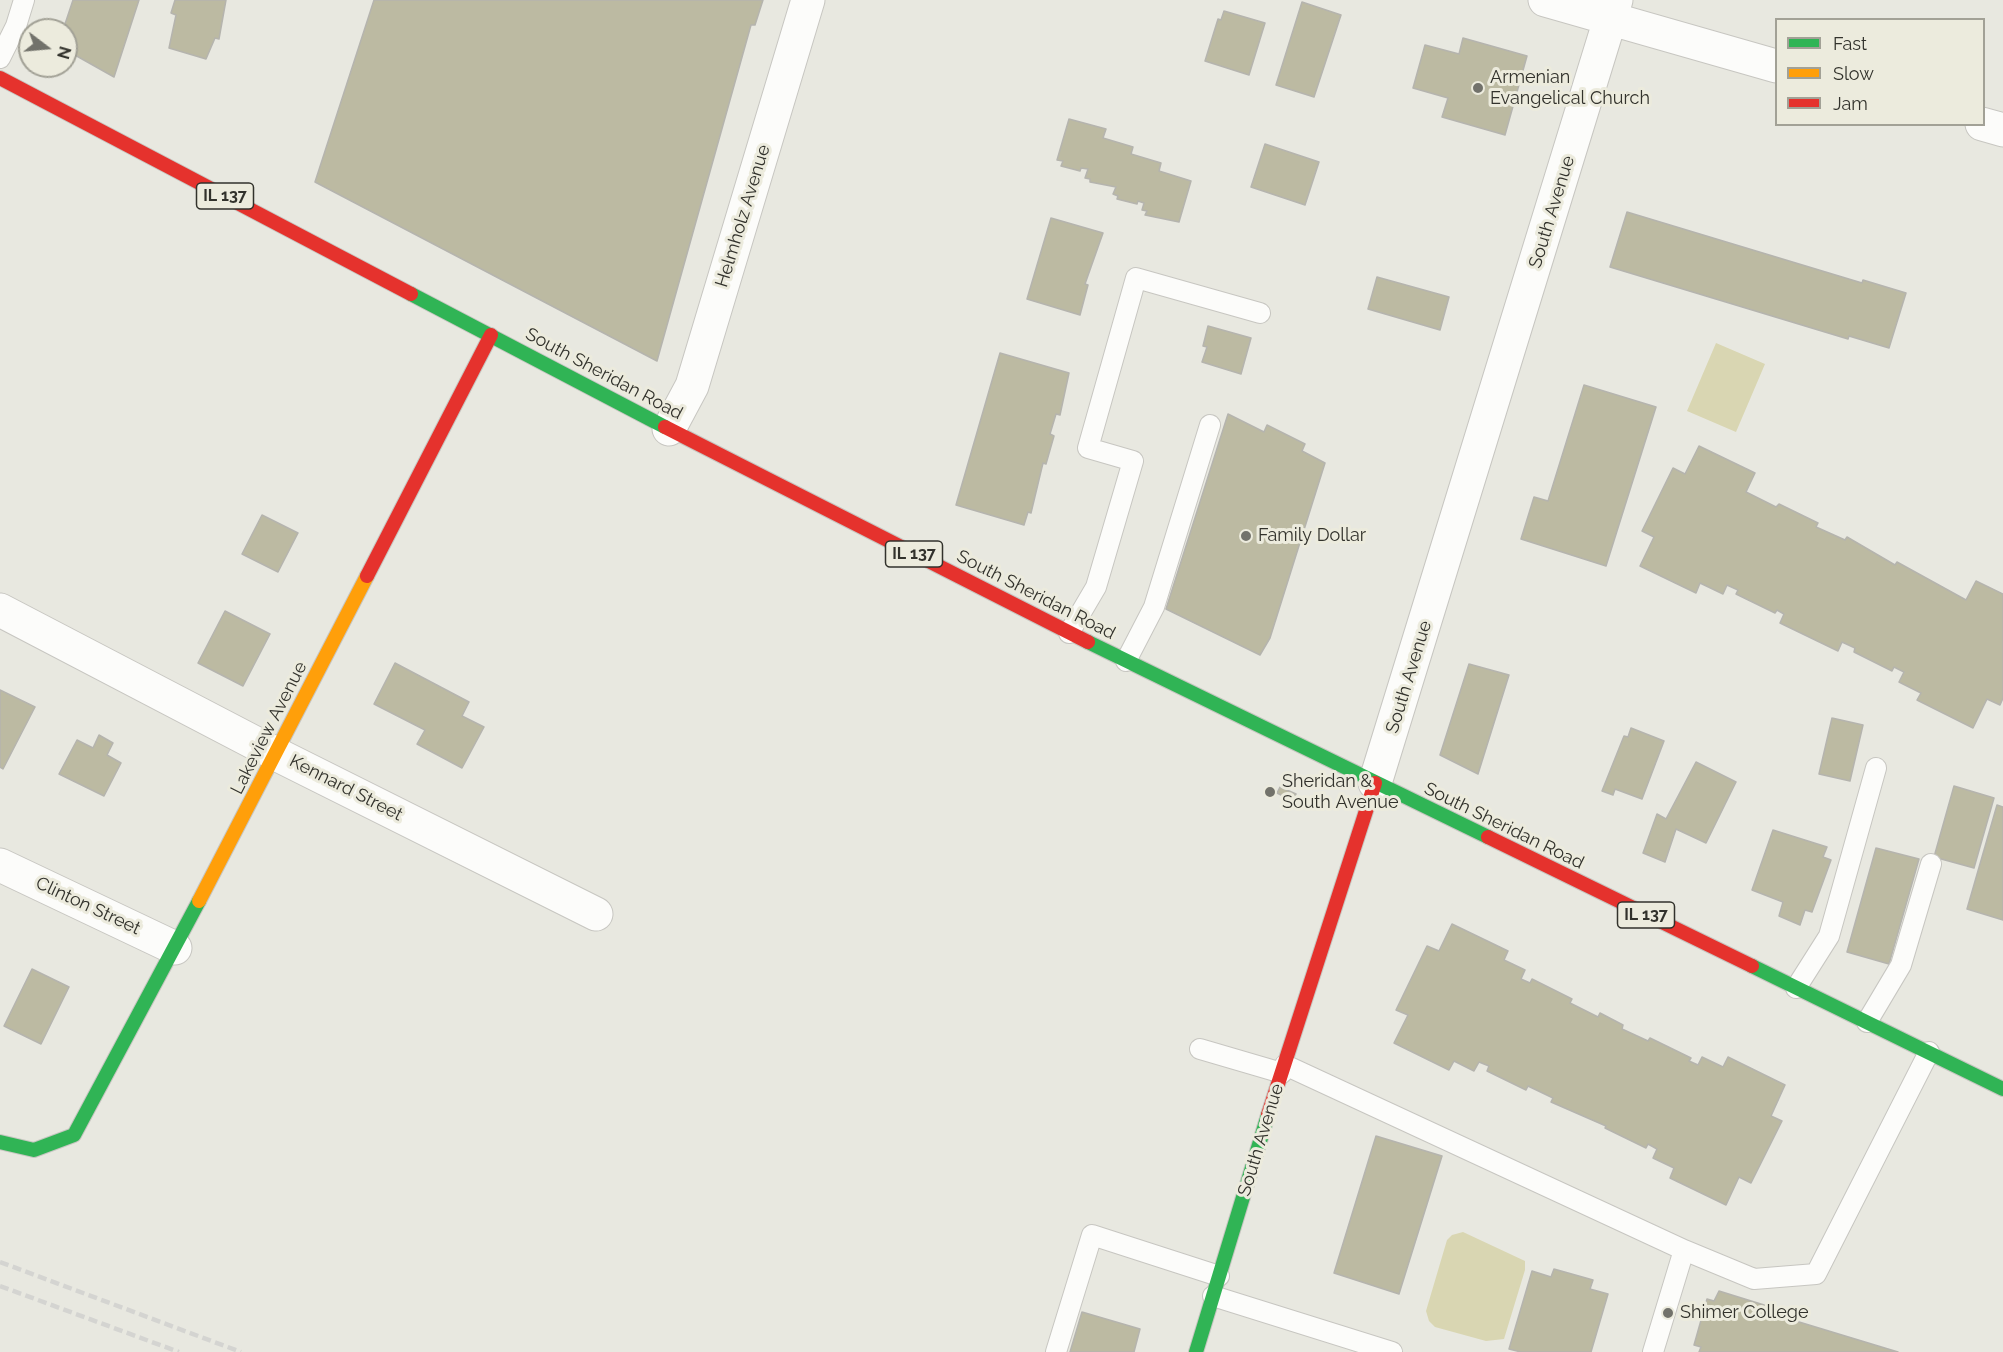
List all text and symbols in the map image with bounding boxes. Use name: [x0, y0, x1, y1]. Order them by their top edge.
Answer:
north arrow: [18, 18, 78, 78]
legend: [1775, 18, 1985, 126]
text: Fast: [1833, 33, 1867, 54]
text: N: [53, 44, 75, 61]
text: Slow: [1833, 63, 1874, 84]
place label: Armenian Evangelical Church: [1490, 67, 1650, 110]
marker: Armenian Evangelical Church: [1471, 81, 1485, 95]
text: Jam: [1833, 93, 1868, 114]
street label: Helmholz Avenue: [711, 142, 775, 290]
street label: South Avenue: [1525, 153, 1579, 271]
road number: IL 137: [196, 183, 254, 209]
street label: South Sheridan Road: [522, 323, 686, 425]
place label: Family Dollar: [1258, 525, 1366, 547]
marker: Family Dollar: [1239, 529, 1253, 543]
road number: IL 137: [886, 541, 942, 567]
street label: South Sheridan Road: [953, 546, 1119, 644]
street label: South Avenue: [1382, 618, 1436, 736]
street label: Lakeview Avenue: [226, 658, 312, 798]
street label: Kennard Street: [286, 750, 406, 826]
place label: Sheridan & South Avenue: [1282, 771, 1399, 814]
street label: South Sheridan Road: [1421, 778, 1587, 874]
marker: Sheridan & South Avenue: [1263, 785, 1277, 799]
street label: Clinton Street: [32, 872, 144, 940]
road number: IL 137: [1618, 902, 1674, 928]
street label: South Avenue: [1234, 1081, 1288, 1199]
place label: Shimer College: [1680, 1302, 1808, 1324]
marker: Shimer College: [1661, 1306, 1675, 1320]

